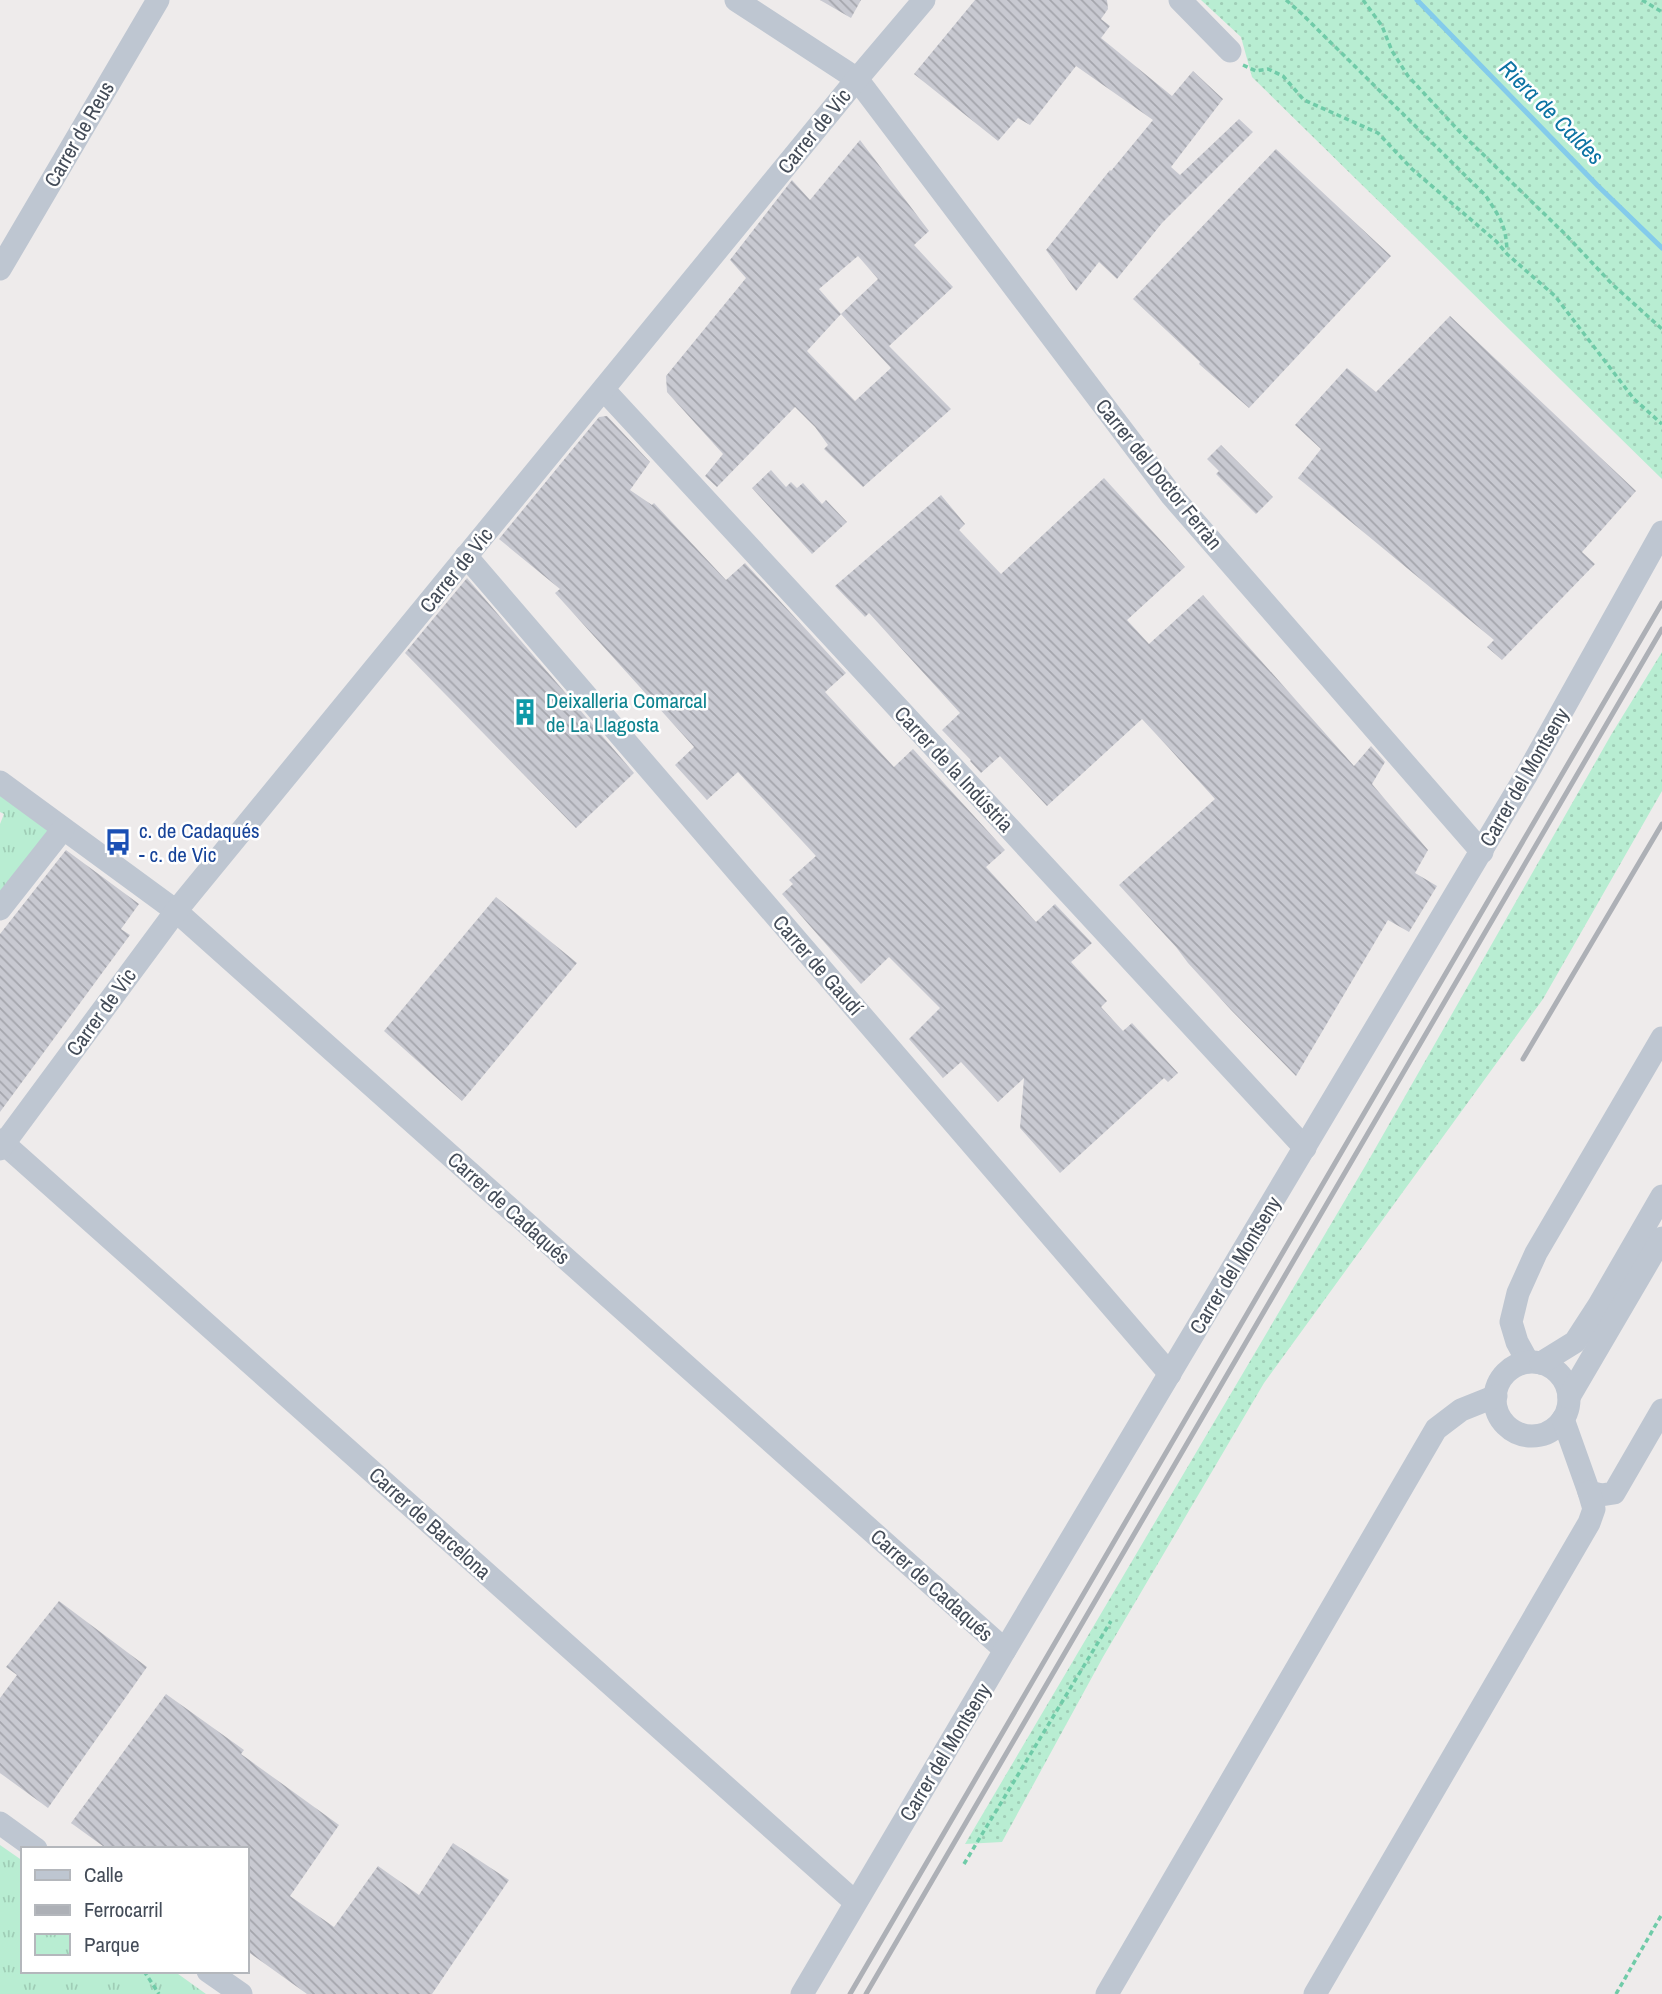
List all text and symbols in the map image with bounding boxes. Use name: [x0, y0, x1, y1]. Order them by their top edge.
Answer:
water label: Riera de Caldes: [1493, 53, 1611, 171]
street label: Carrer de Reus: [37, 76, 121, 192]
street label: Carrer de Vic: [771, 82, 857, 180]
street label: Carrer del Doctor Ferràn: [1089, 392, 1229, 556]
street label: Carrer de Vic: [413, 521, 499, 619]
place label: Deixalleria Comarcal de La Llagosta: [546, 686, 707, 739]
building icon: Deixalleria Comarcal de La Llagosta: [510, 697, 540, 727]
street label: Carrer de la Indústria: [888, 700, 1020, 839]
street label: Carrer del Montseny: [1472, 702, 1576, 852]
place label: c. de Cadaqués - c. de Vic: [139, 816, 260, 869]
bus stop icon: c. de Cadaqués - c. de Vic: [103, 827, 133, 857]
street label: Carrer de Gaudí: [766, 909, 870, 1022]
street label: Carrer de Vic: [59, 962, 143, 1062]
street label: Carrer de Cadaqués: [441, 1145, 577, 1271]
street label: Carrer del Montseny: [1182, 1190, 1288, 1339]
street label: Carrer de Barcelona: [363, 1460, 498, 1586]
street label: Carrer de Cadaqués: [864, 1522, 1000, 1648]
street label: Carrer del Montseny: [892, 1677, 998, 1826]
legend: [21, 1847, 248, 1973]
text: Calle: [84, 1860, 123, 1889]
text: Ferrocarril: [84, 1895, 163, 1924]
text: Parque: [84, 1930, 140, 1959]

